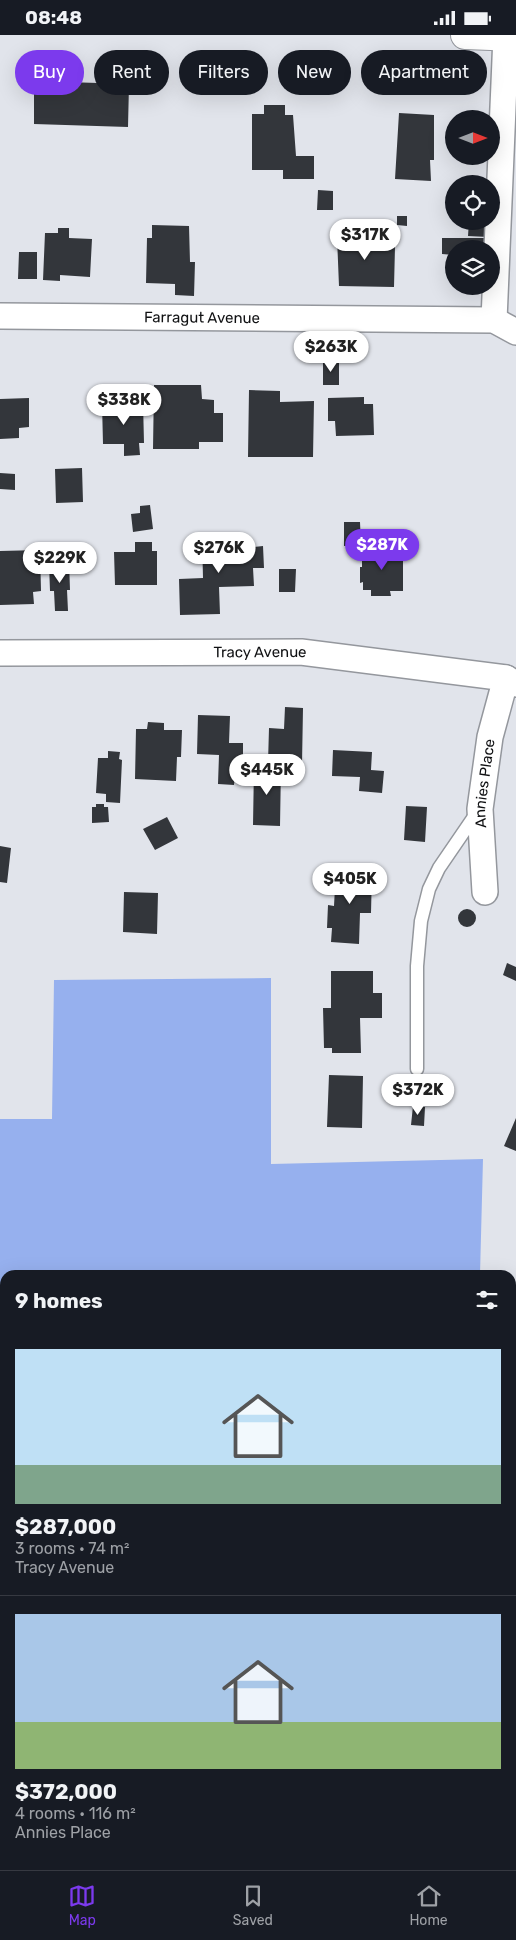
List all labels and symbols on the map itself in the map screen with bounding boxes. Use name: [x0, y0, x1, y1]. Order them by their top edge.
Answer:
north arrow: [445, 110, 500, 165]
pin: $317K: [330, 219, 400, 261]
street label: Farragut Avenue: [144, 308, 260, 327]
pin: $263K: [296, 331, 366, 373]
pin: $338K: [89, 383, 159, 426]
pin: $287K: [347, 529, 417, 571]
pin: $276K: [184, 531, 254, 574]
pin: $229K: [25, 541, 95, 584]
street label: Tracy Avenue: [213, 643, 308, 662]
street label: Annies Place: [471, 738, 499, 829]
pin: $445K: [232, 753, 302, 796]
pin: $405K: [315, 863, 385, 905]
pin: $372K: [383, 1073, 453, 1116]

